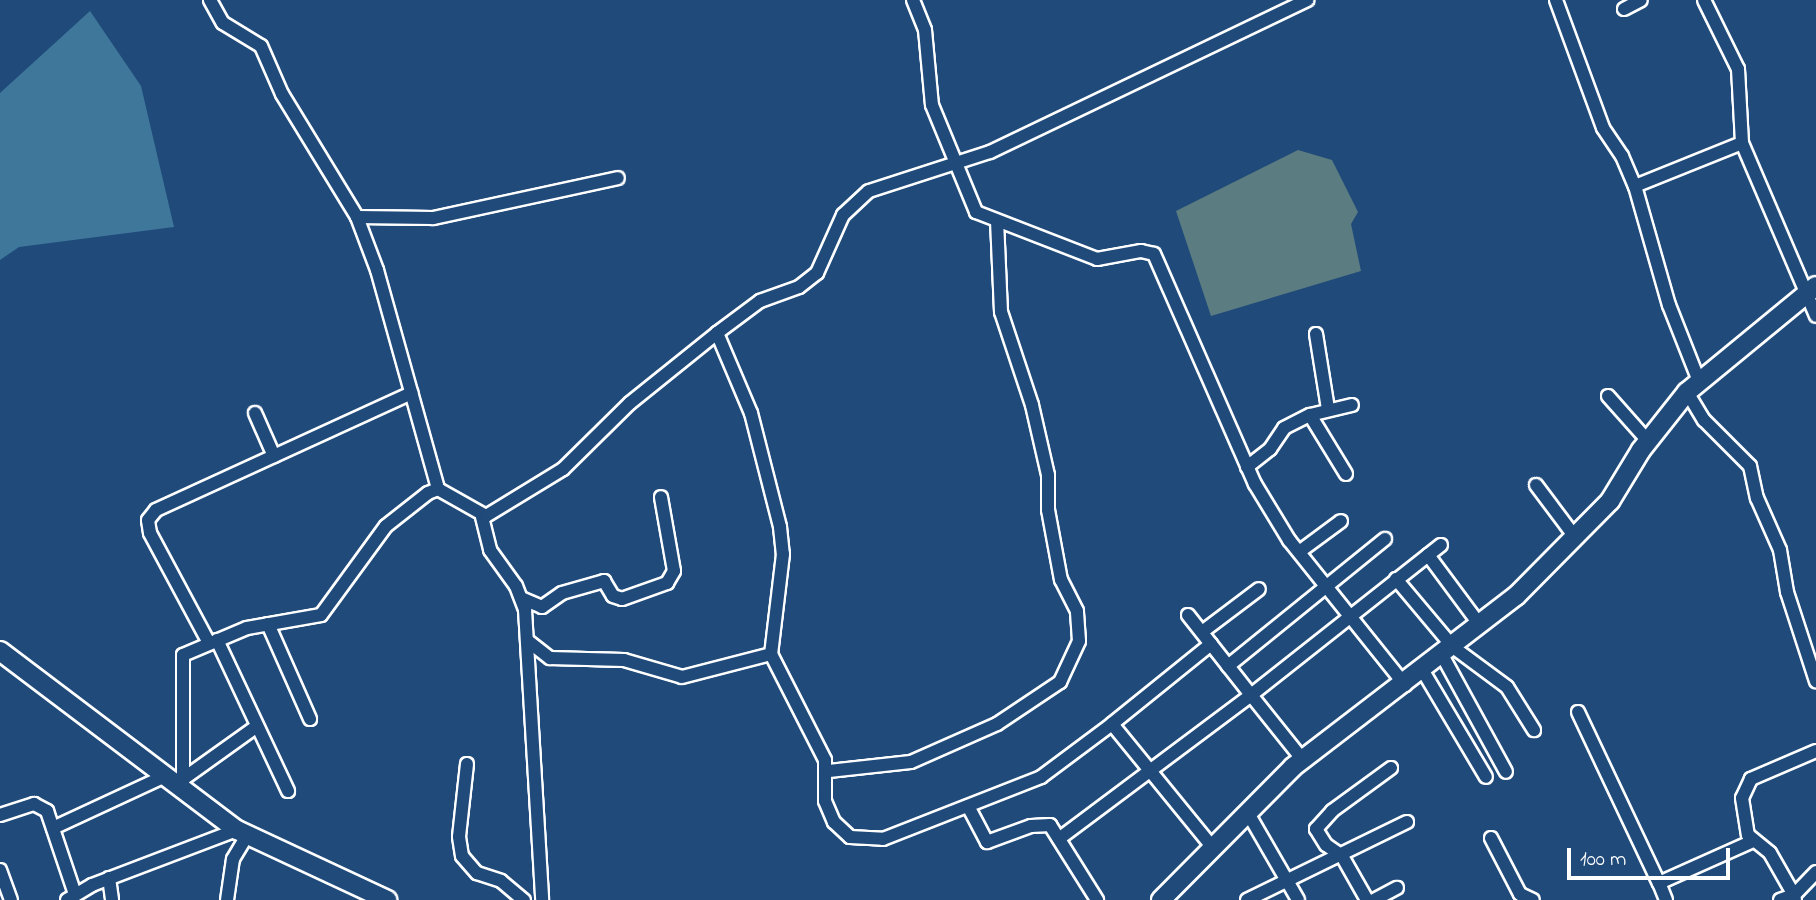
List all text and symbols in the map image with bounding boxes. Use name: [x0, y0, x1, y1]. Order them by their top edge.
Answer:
scale bar: [1571, 834, 1734, 878]
text: 100 m: [1580, 845, 1626, 875]

